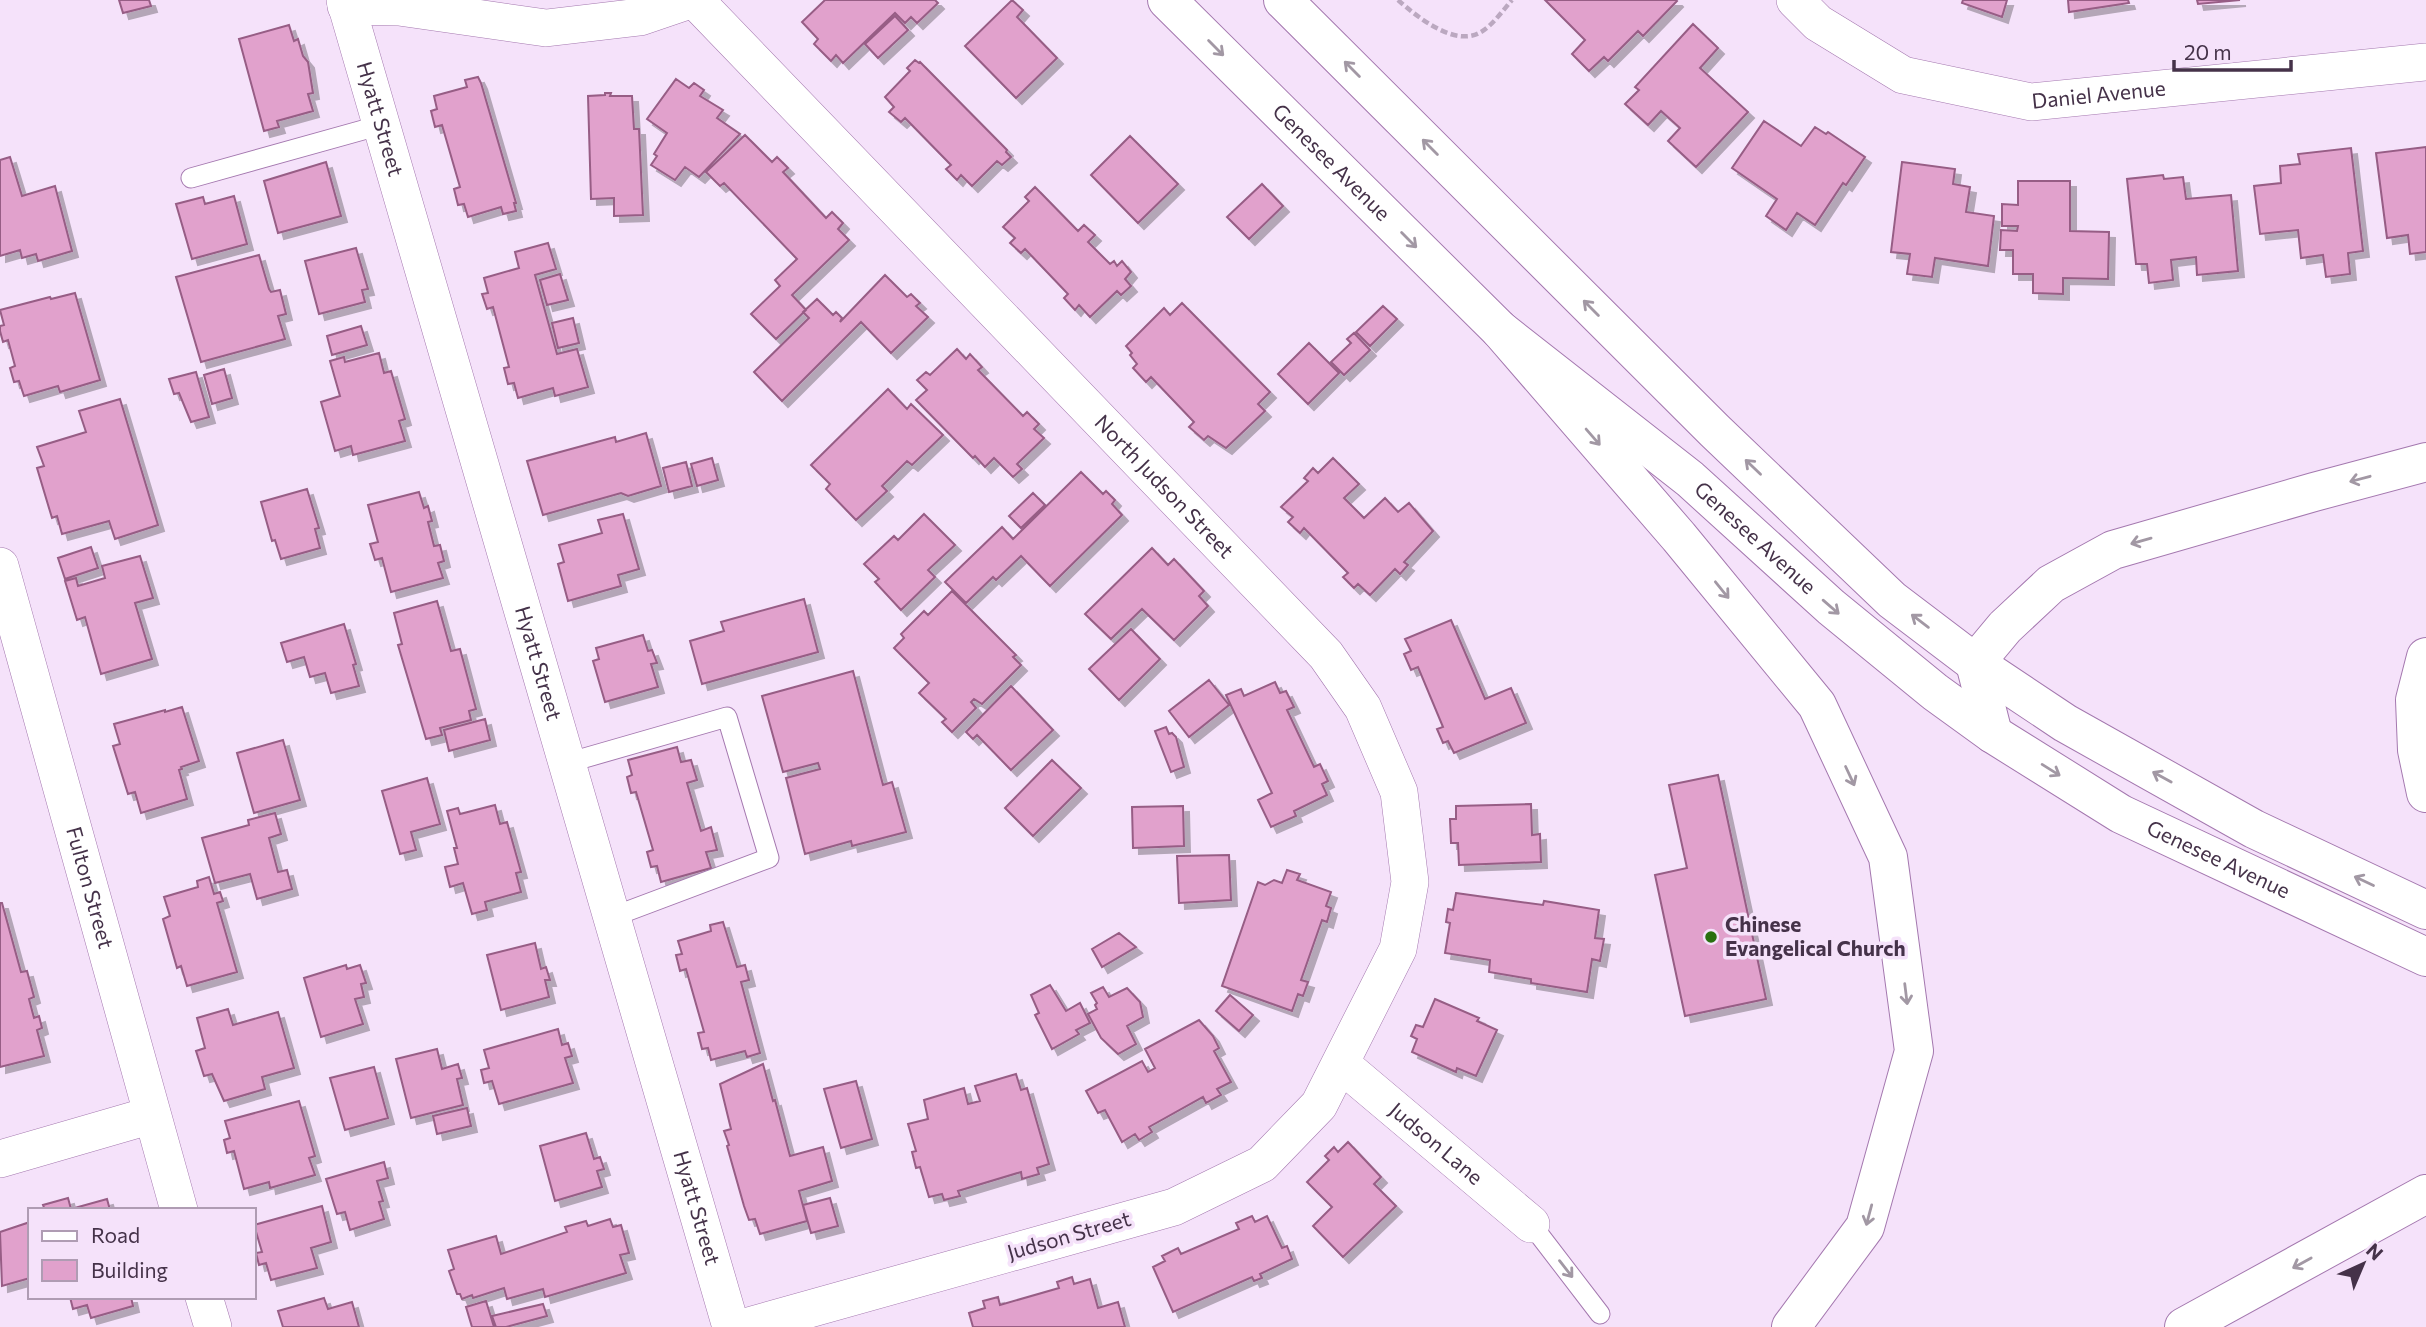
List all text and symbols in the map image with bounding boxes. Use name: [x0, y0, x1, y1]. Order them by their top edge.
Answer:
scale bar: [2174, 28, 2291, 72]
one-way arrow: [1207, 39, 1224, 56]
text: 20 m: [2184, 39, 2232, 64]
street label: Hyatt Street: [353, 58, 410, 179]
one-way arrow: [1343, 60, 1360, 77]
street label: Daniel Avenue: [2030, 74, 2167, 113]
street label: Genesee Avenue: [1268, 98, 1396, 225]
one-way arrow: [1422, 139, 1439, 156]
one-way arrow: [1401, 231, 1418, 248]
one-way arrow: [1583, 299, 1600, 316]
street label: North Judson Street: [1090, 409, 1240, 563]
one-way arrow: [1585, 428, 1601, 446]
one-way arrow: [1745, 459, 1762, 476]
one-way arrow: [2349, 474, 2371, 487]
street label: Genesee Avenue: [1690, 475, 1822, 598]
one-way arrow: [2130, 536, 2152, 549]
one-way arrow: [1715, 580, 1730, 598]
one-way arrow: [1822, 599, 1840, 615]
street label: Hyatt Street: [511, 603, 568, 723]
one-way arrow: [1912, 614, 1930, 629]
one-way arrow: [2041, 763, 2060, 778]
one-way arrow: [1844, 765, 1858, 786]
one-way arrow: [2152, 770, 2173, 783]
street label: Genesee Avenue: [2143, 814, 2295, 903]
street label: Fulton Street: [62, 824, 120, 951]
one-way arrow: [2354, 874, 2375, 887]
place label: Chinese Evangelical Church: [1725, 911, 1906, 960]
marker: Chinese Evangelical Church: [1703, 929, 1719, 945]
one-way arrow: [1900, 982, 1913, 1005]
street label: Judson Lane: [1385, 1096, 1489, 1189]
street label: Hyatt Street: [669, 1147, 726, 1268]
one-way arrow: [1861, 1204, 1874, 1226]
street label: Judson Street: [1004, 1205, 1133, 1264]
legend: [28, 1208, 256, 1299]
text: Road: [91, 1222, 140, 1247]
north arrow: [2328, 1229, 2398, 1299]
text: N: [2362, 1238, 2388, 1265]
text: Building: [91, 1257, 168, 1282]
one-way arrow: [2292, 1257, 2313, 1270]
one-way arrow: [1558, 1259, 1573, 1278]

